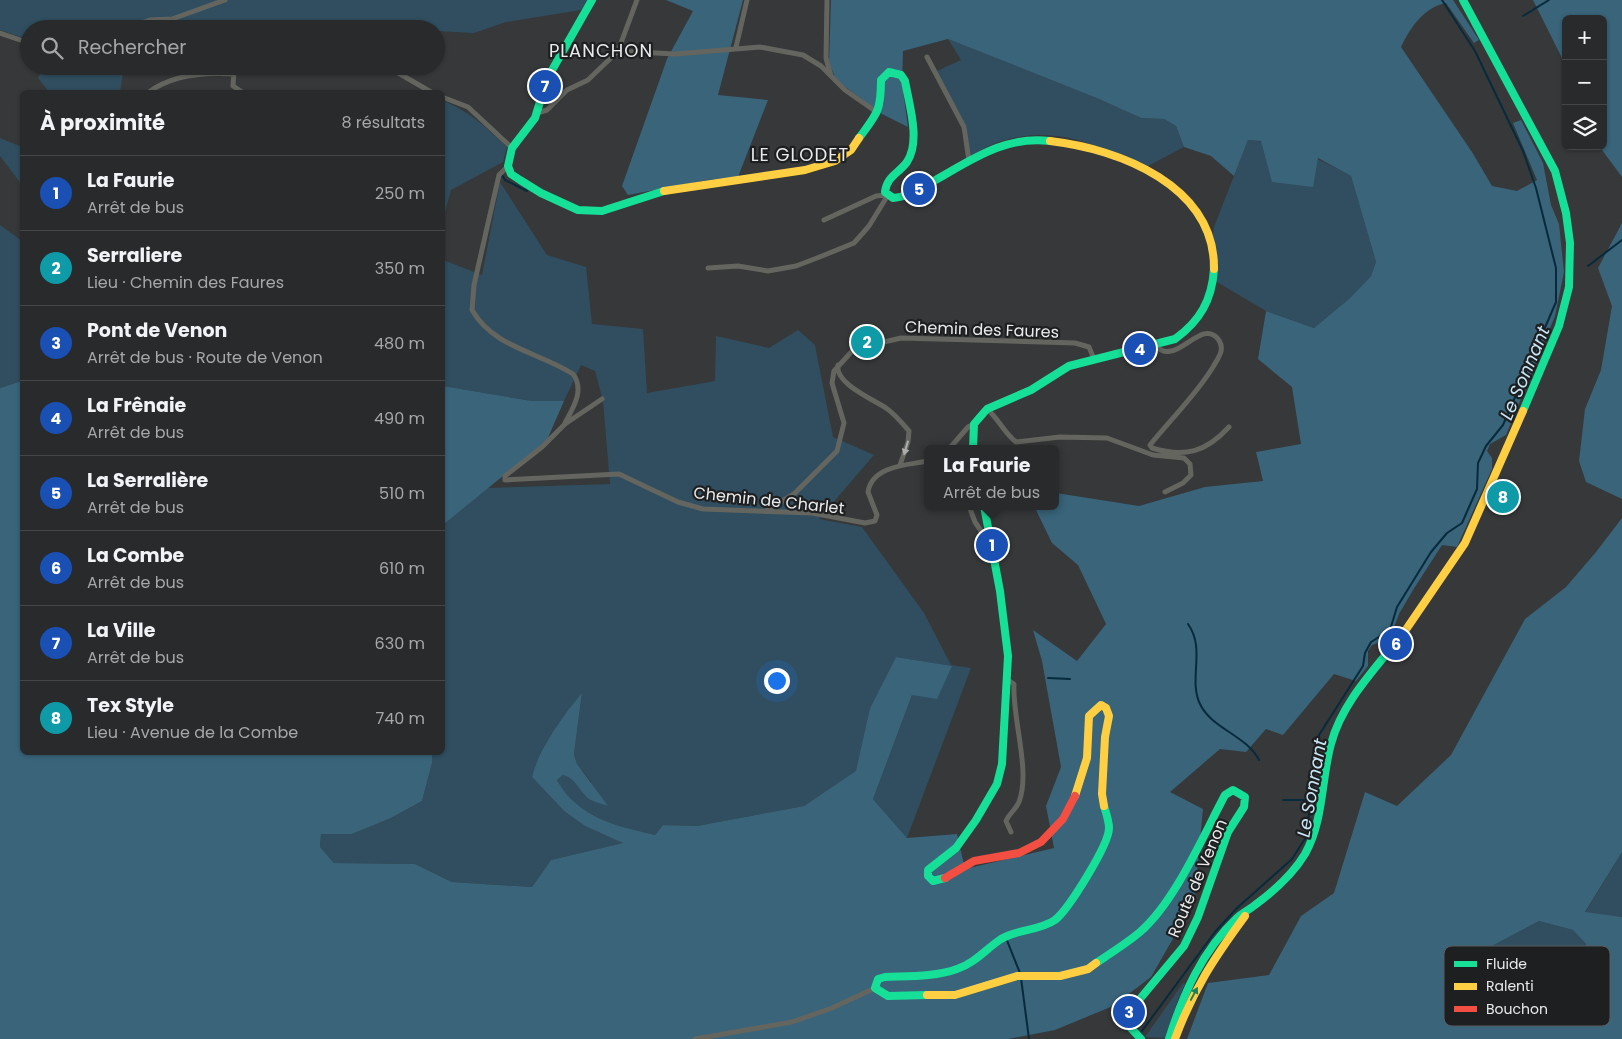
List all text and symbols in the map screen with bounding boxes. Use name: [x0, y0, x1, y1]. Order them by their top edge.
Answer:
map controls: [1562, 15, 1607, 150]
button: +: [1562, 15, 1607, 60]
search box: [20, 20, 445, 75]
icon: search: [38, 34, 66, 62]
text: Rechercher: [78, 34, 186, 61]
district label: PLANCHON: [549, 38, 653, 63]
button: −: [1562, 60, 1607, 105]
pin: 7: [529, 67, 561, 105]
button: layers: [1562, 105, 1607, 150]
text: À proximité: [40, 108, 165, 137]
text: 8 résultats: [341, 111, 425, 134]
district label: LE GLODET: [751, 142, 849, 167]
text: La Faurie: [87, 167, 175, 194]
pin: 5: [903, 170, 935, 208]
text: 1: [53, 182, 59, 205]
text: 250 m: [375, 182, 425, 205]
text: Arrêt de bus: [87, 196, 184, 219]
text: Serraliere: [87, 242, 182, 269]
text: 2: [51, 257, 61, 280]
text: 350 m: [375, 257, 425, 280]
text: Lieu · Chemin des Faures: [87, 271, 284, 294]
street label: Chemin des Faures: [905, 315, 1059, 344]
text: Pont de Venon: [87, 317, 227, 344]
water label: Le Sonnant: [1494, 322, 1556, 424]
pin: 2: [851, 323, 883, 361]
pin: 4: [1124, 330, 1156, 368]
text: 3: [51, 332, 61, 355]
text: 480 m: [374, 332, 425, 355]
text: Arrêt de bus · Route de Venon: [87, 346, 323, 369]
text: La Frênaie: [87, 392, 186, 419]
text: 4: [51, 407, 61, 430]
text: 490 m: [374, 407, 425, 430]
text: Arrêt de bus: [87, 421, 184, 444]
one-way arrow: [901, 441, 909, 456]
popup: [924, 445, 1059, 510]
text: La Faurie: [943, 452, 1030, 479]
text: La Serralière: [87, 467, 208, 494]
pin: 8: [1487, 478, 1519, 516]
street label: Chemin de Charlet: [692, 481, 846, 520]
text: Arrêt de bus: [943, 481, 1040, 504]
text: 5: [51, 482, 61, 505]
text: 510 m: [379, 482, 425, 505]
text: Arrêt de bus: [87, 496, 184, 519]
pin: 1: [976, 526, 1008, 564]
text: La Combe: [87, 542, 184, 569]
text: 6: [51, 557, 61, 580]
text: 610 m: [379, 557, 425, 580]
text: Arrêt de bus: [87, 571, 184, 594]
text: La Ville: [87, 617, 155, 644]
pin: 6: [1380, 625, 1412, 663]
text: 7: [52, 632, 60, 655]
text: 630 m: [375, 632, 425, 655]
text: Arrêt de bus: [87, 646, 184, 669]
your location: [764, 668, 790, 694]
text: Tex Style: [87, 692, 174, 719]
text: 8: [51, 707, 61, 730]
text: 740 m: [375, 707, 425, 730]
text: Lieu · Avenue de la Combe: [87, 721, 298, 744]
water label: Le Sonnant: [1291, 736, 1333, 839]
street label: Route de Venon: [1162, 815, 1233, 941]
legend: [1444, 946, 1610, 1026]
text: Fluide: [1486, 954, 1527, 974]
text: Ralenti: [1486, 976, 1534, 996]
one-way arrow: [1190, 987, 1198, 1002]
pin: 3: [1113, 993, 1145, 1031]
text: Bouchon: [1486, 999, 1548, 1019]

